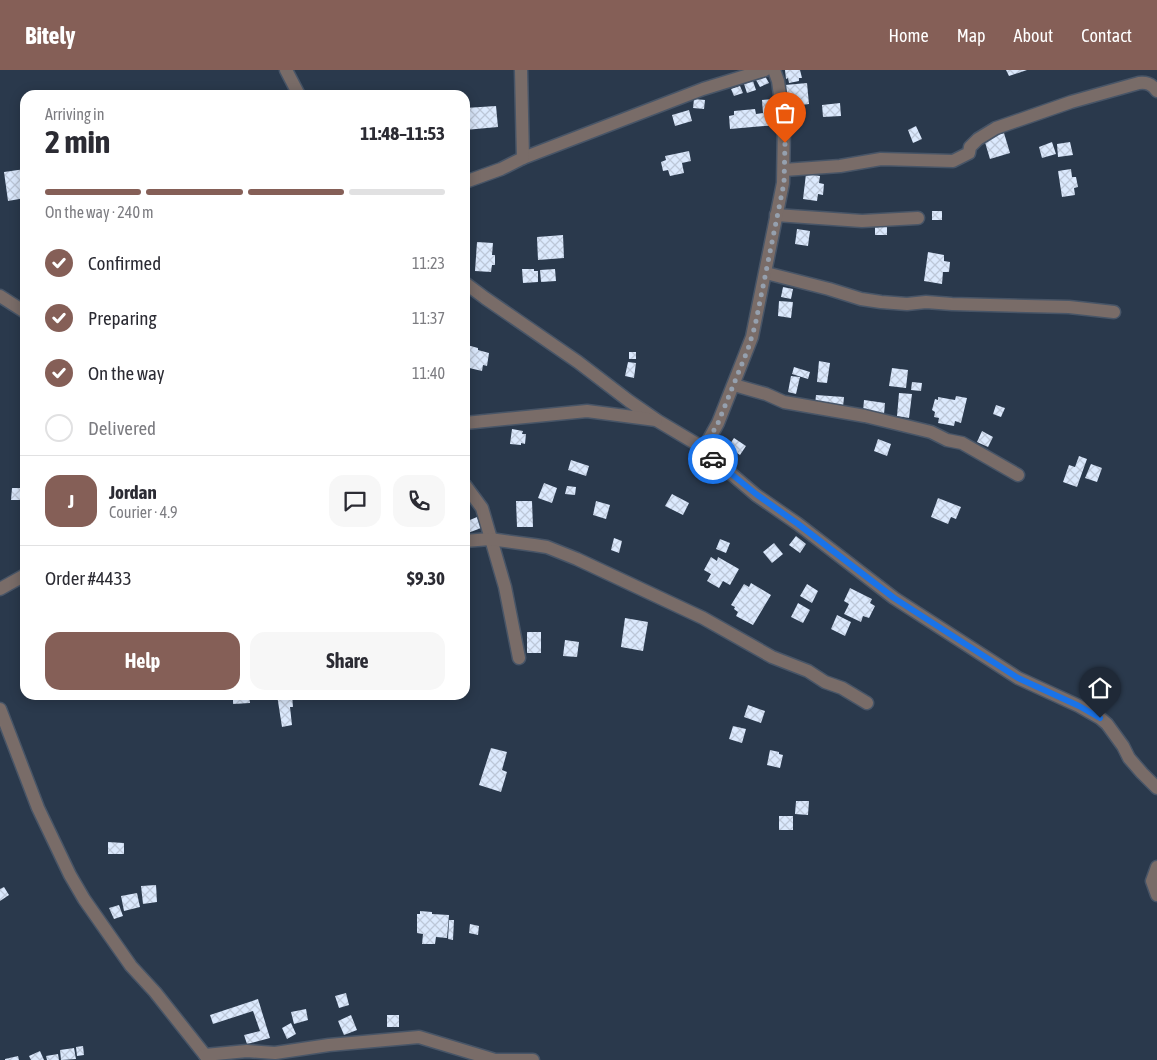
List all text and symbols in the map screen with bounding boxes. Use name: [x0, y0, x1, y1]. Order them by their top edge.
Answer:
text: Bitely: [25, 22, 75, 49]
text: Home: [889, 25, 929, 46]
text: Map: [957, 25, 986, 46]
text: About: [1014, 25, 1053, 46]
text: Contact: [1081, 25, 1132, 46]
pin: [764, 92, 806, 143]
icon: bag: [771, 99, 799, 127]
text: Arriving in: [45, 105, 105, 123]
text: 11:48–11:53: [360, 122, 445, 144]
text: 2 min: [45, 123, 110, 160]
text: On the way · 240 m: [45, 203, 154, 221]
icon: check: [45, 249, 73, 277]
text: Confirmed: [88, 252, 161, 274]
text: 11:23: [412, 254, 445, 272]
icon: check: [45, 304, 73, 332]
text: Preparing: [88, 307, 157, 329]
text: 11:37: [412, 309, 445, 327]
icon: check: [45, 359, 73, 387]
text: On the way: [88, 362, 165, 384]
text: 11:40: [412, 364, 445, 382]
text: Delivered: [88, 417, 156, 439]
courier: [688, 434, 738, 484]
icon: car: [699, 445, 727, 473]
button: chat: [329, 475, 381, 527]
button: phone: [393, 475, 445, 527]
text: Jordan: [109, 481, 157, 503]
text: J: [68, 490, 74, 512]
text: Courier · 4.9: [109, 503, 178, 521]
text: Order #4433: [45, 567, 132, 589]
text: $9.30: [407, 567, 445, 589]
button: Help: [45, 632, 240, 690]
button: Share: [250, 632, 445, 690]
pin: [1079, 667, 1121, 718]
icon: home: [1086, 674, 1114, 702]

